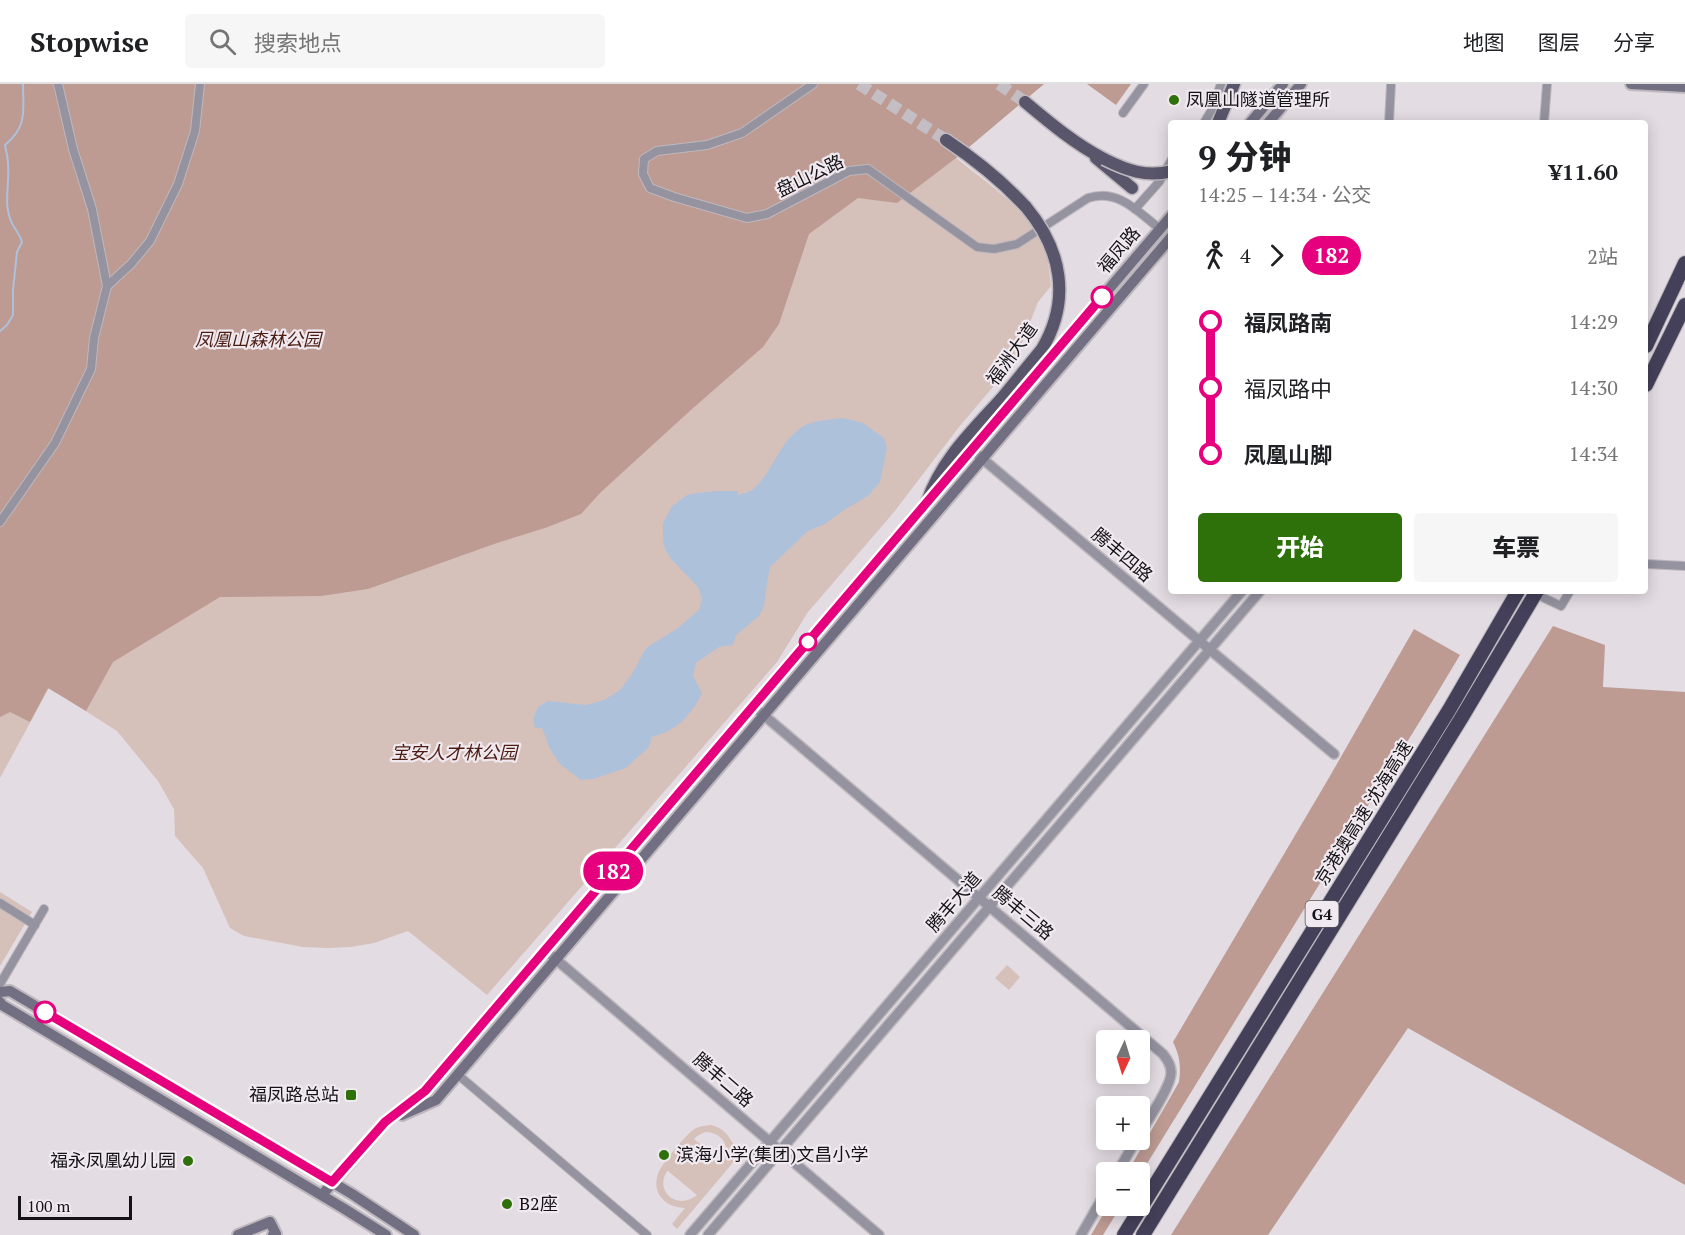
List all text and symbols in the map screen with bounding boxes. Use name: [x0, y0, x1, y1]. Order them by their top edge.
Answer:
search box: [185, 14, 605, 68]
text: Stopwise: [30, 23, 149, 60]
icon: search: [206, 25, 239, 58]
text: 搜索地点: [254, 28, 342, 57]
text: 地图: [1463, 28, 1505, 56]
text: 图层: [1538, 28, 1580, 56]
text: 分享: [1613, 28, 1655, 56]
place label: 凤凰山隧道管理所: [1186, 87, 1330, 111]
marker: 凤凰山隧道管理所: [1167, 93, 1181, 107]
text: 9 分钟: [1198, 135, 1292, 178]
street label: 盘山公路: [772, 149, 847, 202]
text: ¥11.60: [1549, 157, 1618, 186]
text: 14:25 – 14:34 · 公交: [1198, 181, 1372, 208]
street label: 福凤路: [1092, 221, 1145, 278]
icon: walk: [1198, 239, 1231, 272]
icon: forward: [1260, 239, 1293, 272]
text: 182: [1314, 241, 1349, 269]
text: 4: [1240, 242, 1251, 269]
text: 2站: [1587, 243, 1618, 270]
unlabelled marker: [1091, 286, 1113, 308]
text: 福凤路南: [1244, 308, 1332, 337]
text: 14:29: [1569, 308, 1618, 335]
street label: 福洲大道: [980, 317, 1042, 390]
park label: 凤凰山森林公园: [195, 327, 324, 351]
text: 福凤路中: [1244, 374, 1332, 403]
text: 14:30: [1569, 374, 1618, 401]
text: 凤凰山脚: [1244, 440, 1332, 469]
text: 14:34: [1569, 440, 1618, 467]
button: 开始: [1198, 513, 1402, 582]
button: 车票: [1414, 513, 1618, 582]
street label: 腾丰四路: [1087, 522, 1158, 587]
unlabelled marker: [799, 633, 817, 651]
street label: 京港澳高速 沈海高速: [1309, 736, 1417, 889]
park label: 宝安人才林公园: [391, 740, 520, 764]
line badge: 182: [578, 852, 648, 890]
text: 182: [595, 857, 631, 885]
street label: 腾丰大道: [921, 866, 986, 936]
street label: 腾丰三路: [988, 880, 1059, 945]
road number: G4: [1306, 901, 1338, 927]
unlabelled marker: [34, 1001, 56, 1023]
north arrow: [1096, 1030, 1150, 1084]
map controls: [1096, 1030, 1150, 1216]
street label: 腾丰二路: [689, 1047, 759, 1112]
place label: 福凤路总站: [249, 1082, 339, 1106]
marker: 福凤路总站: [344, 1088, 358, 1102]
button: +: [1096, 1096, 1150, 1150]
place label: 滨海小学(集团)文昌小学: [676, 1142, 868, 1166]
place label: 福永凤凰幼儿园: [50, 1148, 176, 1172]
marker: 滨海小学(集团)文昌小学: [657, 1148, 671, 1162]
marker: 福永凤凰幼儿园: [181, 1154, 195, 1168]
button: −: [1096, 1162, 1150, 1216]
place label: B2座: [519, 1191, 558, 1215]
scale bar: [18, 1193, 132, 1220]
text: 100 m: [27, 1195, 70, 1217]
marker: B2座: [500, 1197, 514, 1211]

